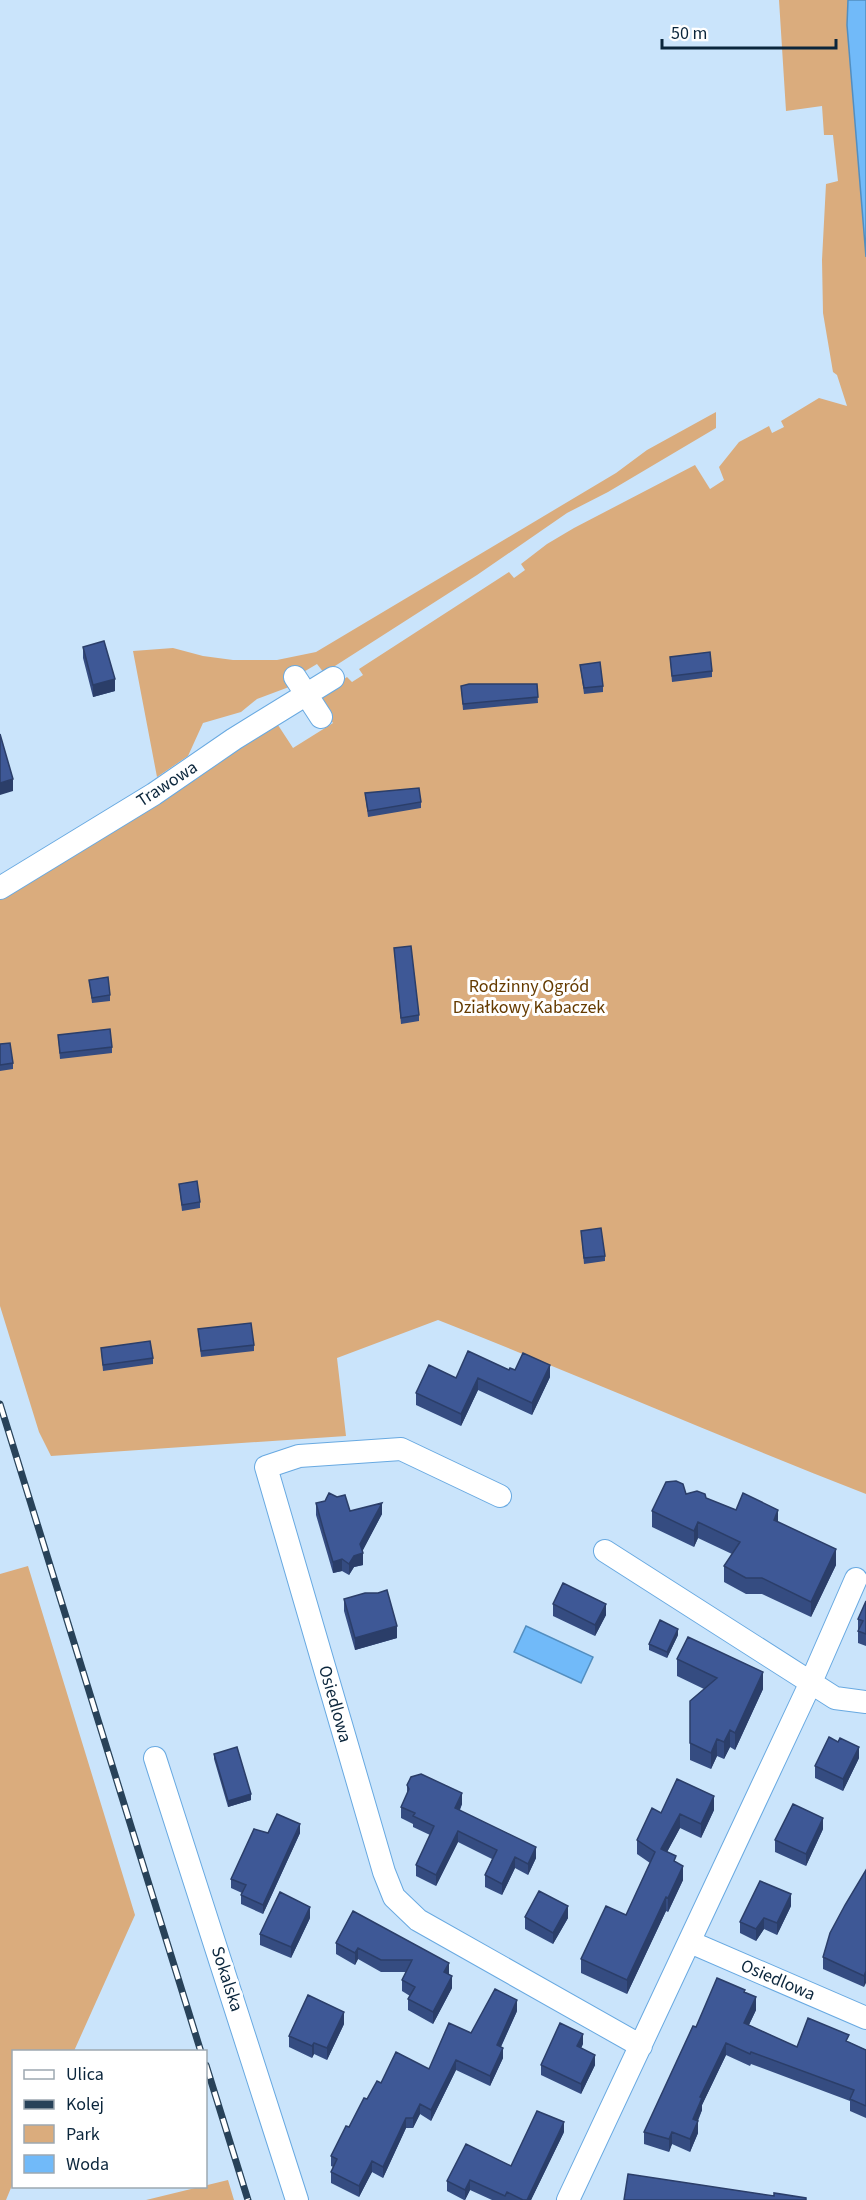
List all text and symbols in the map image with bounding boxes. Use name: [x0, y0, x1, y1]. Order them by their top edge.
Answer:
scale bar: [662, 12, 836, 50]
text: 50 m: [671, 21, 707, 46]
street label: Trawowa: [132, 755, 202, 813]
park label: Rodzinny Ogród Działkowy Kabaczek: [453, 974, 605, 1020]
street label: Osiedlowa: [312, 1663, 358, 1745]
street label: Sokalska: [205, 1943, 249, 2015]
street label: Osiedlowa: [737, 1953, 819, 2007]
legend: [12, 2050, 207, 2188]
text: Ulica: [66, 2062, 104, 2087]
text: Kolej: [66, 2092, 104, 2117]
text: Park: [66, 2122, 100, 2147]
text: Woda: [66, 2152, 109, 2177]

